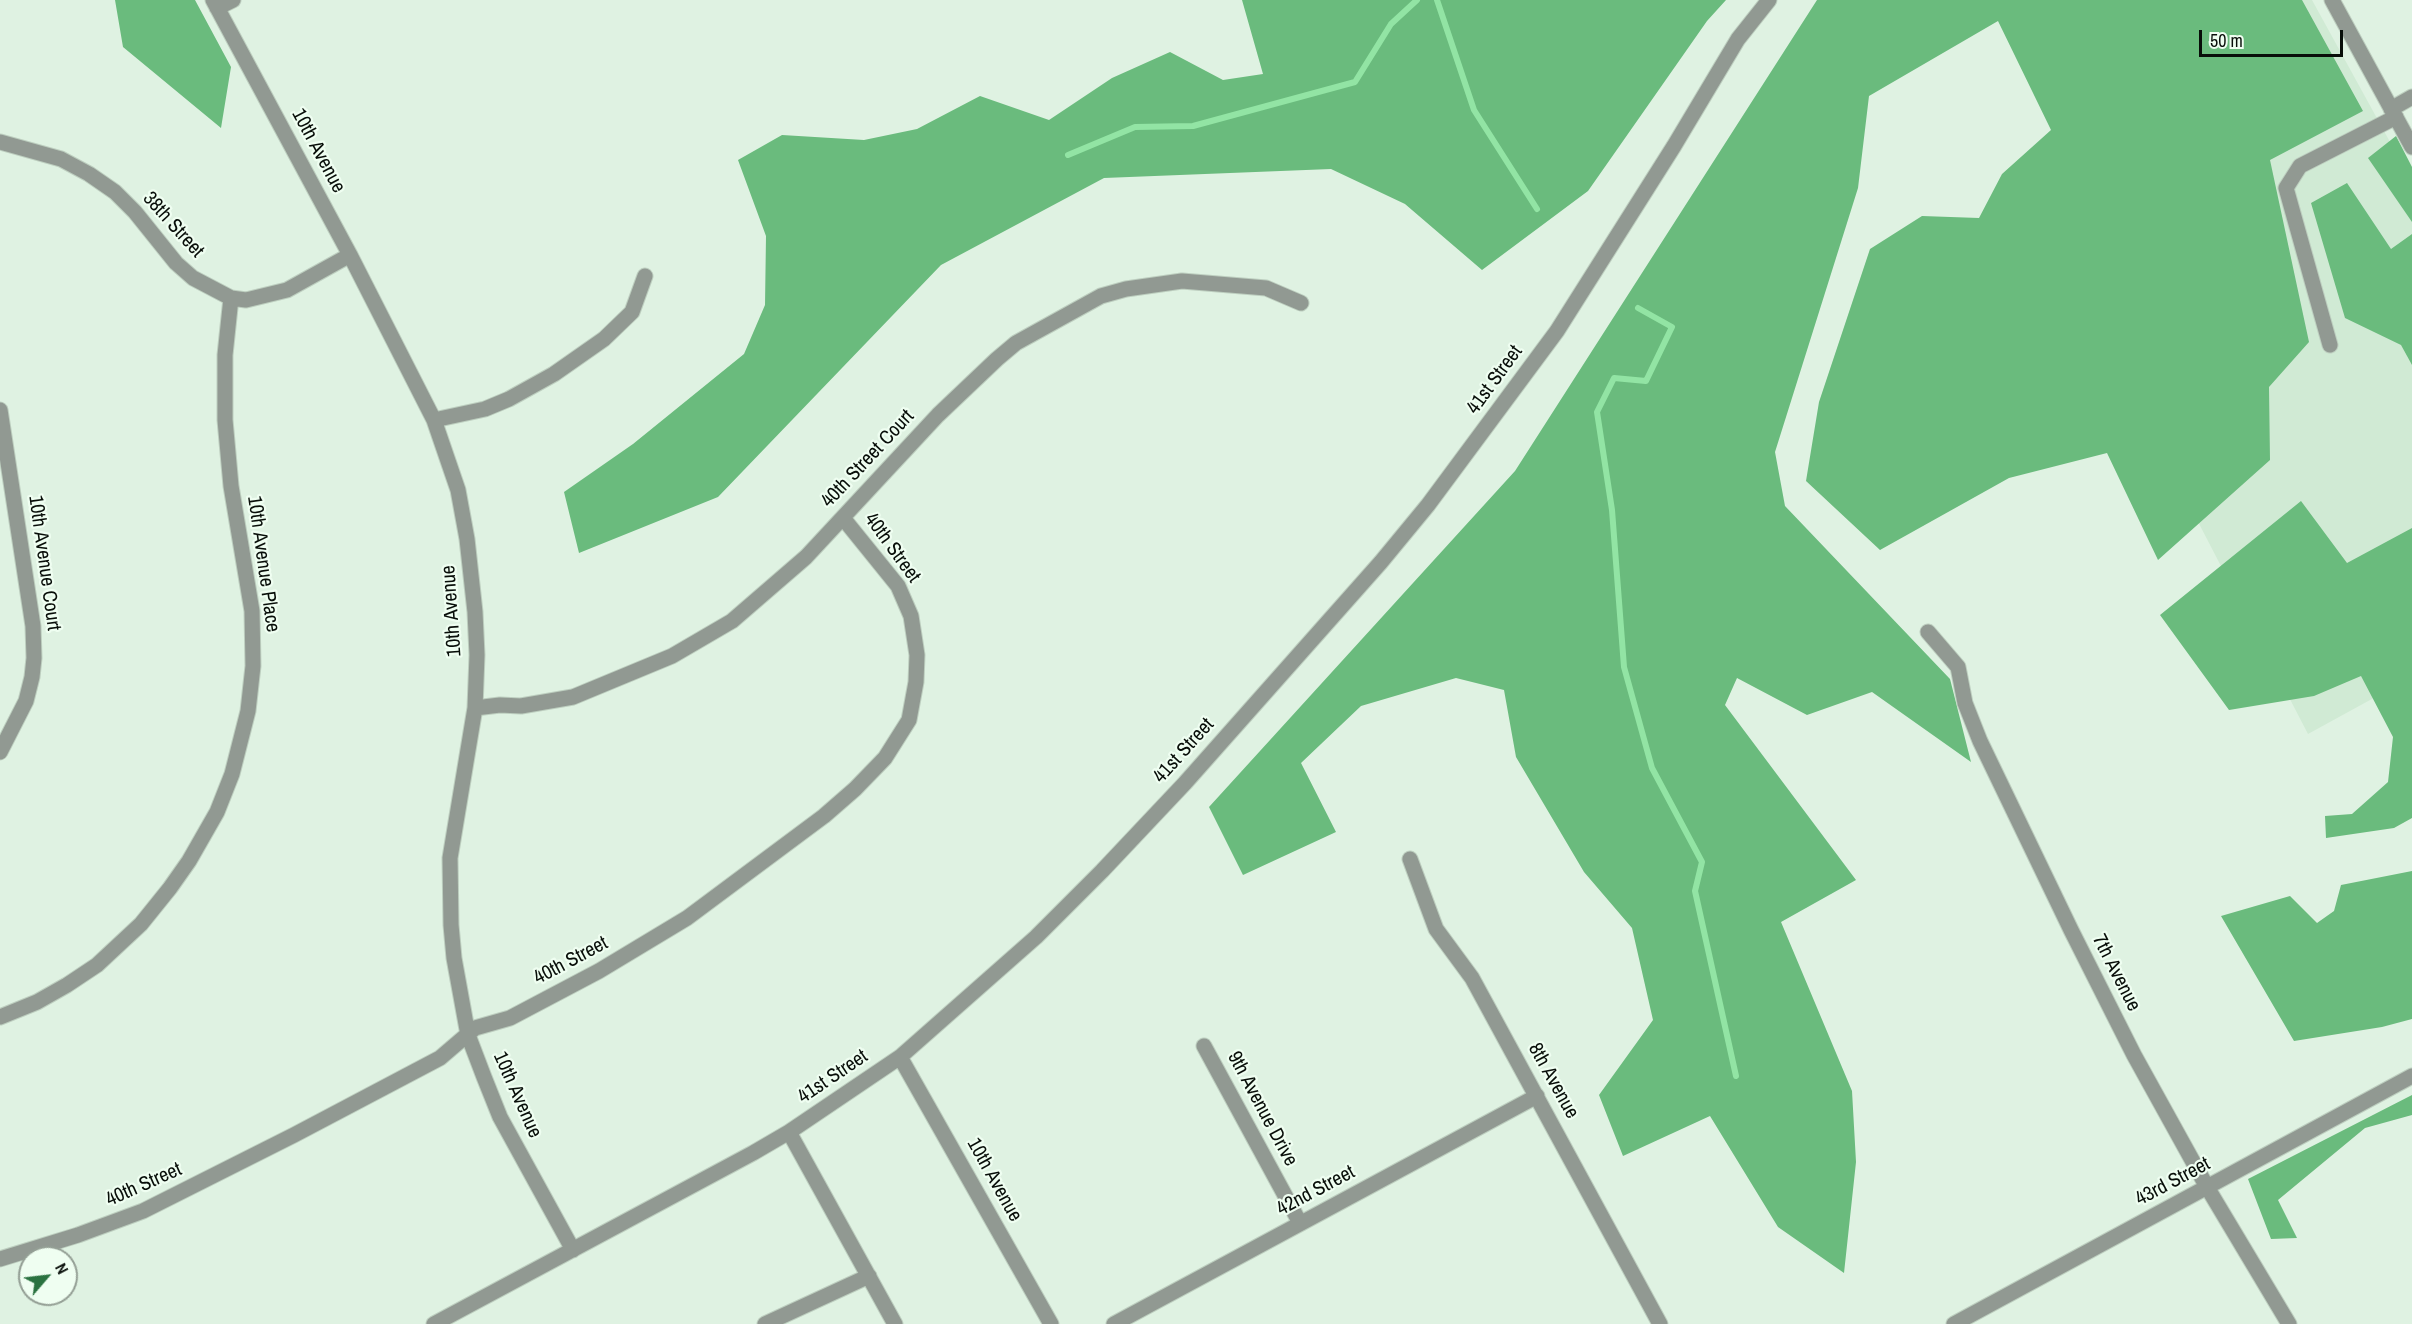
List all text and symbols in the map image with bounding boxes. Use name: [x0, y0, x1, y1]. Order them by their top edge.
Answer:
scale bar: [2202, 18, 2346, 56]
text: 50 m: [2210, 28, 2243, 53]
street label: 10th Avenue: [286, 105, 350, 197]
street label: 38th Street: [137, 187, 209, 263]
street label: 41st Street: [1462, 341, 1528, 419]
street label: 40th Street Court: [817, 405, 919, 513]
street label: 10th Avenue Court: [23, 494, 65, 632]
street label: 10th Avenue Place: [242, 494, 284, 634]
street label: 40th Street: [859, 508, 925, 588]
street label: 10th Avenue: [437, 564, 467, 658]
street label: 41st Street: [1149, 713, 1219, 789]
street label: 7th Avenue: [2087, 931, 2145, 1015]
street label: 40th Street: [530, 932, 612, 990]
street label: 8th Avenue: [1522, 1039, 1584, 1123]
street label: 41st Street: [793, 1045, 873, 1109]
street label: 10th Avenue: [487, 1048, 547, 1142]
street label: 9th Avenue Drive: [1222, 1048, 1302, 1170]
street label: 10th Avenue: [961, 1134, 1027, 1226]
street label: 43rd Street: [2132, 1152, 2214, 1212]
street label: 40th Street: [102, 1158, 186, 1212]
street label: 42nd Street: [1273, 1160, 1359, 1222]
north arrow: [18, 1246, 78, 1306]
text: N: [50, 1259, 74, 1278]

